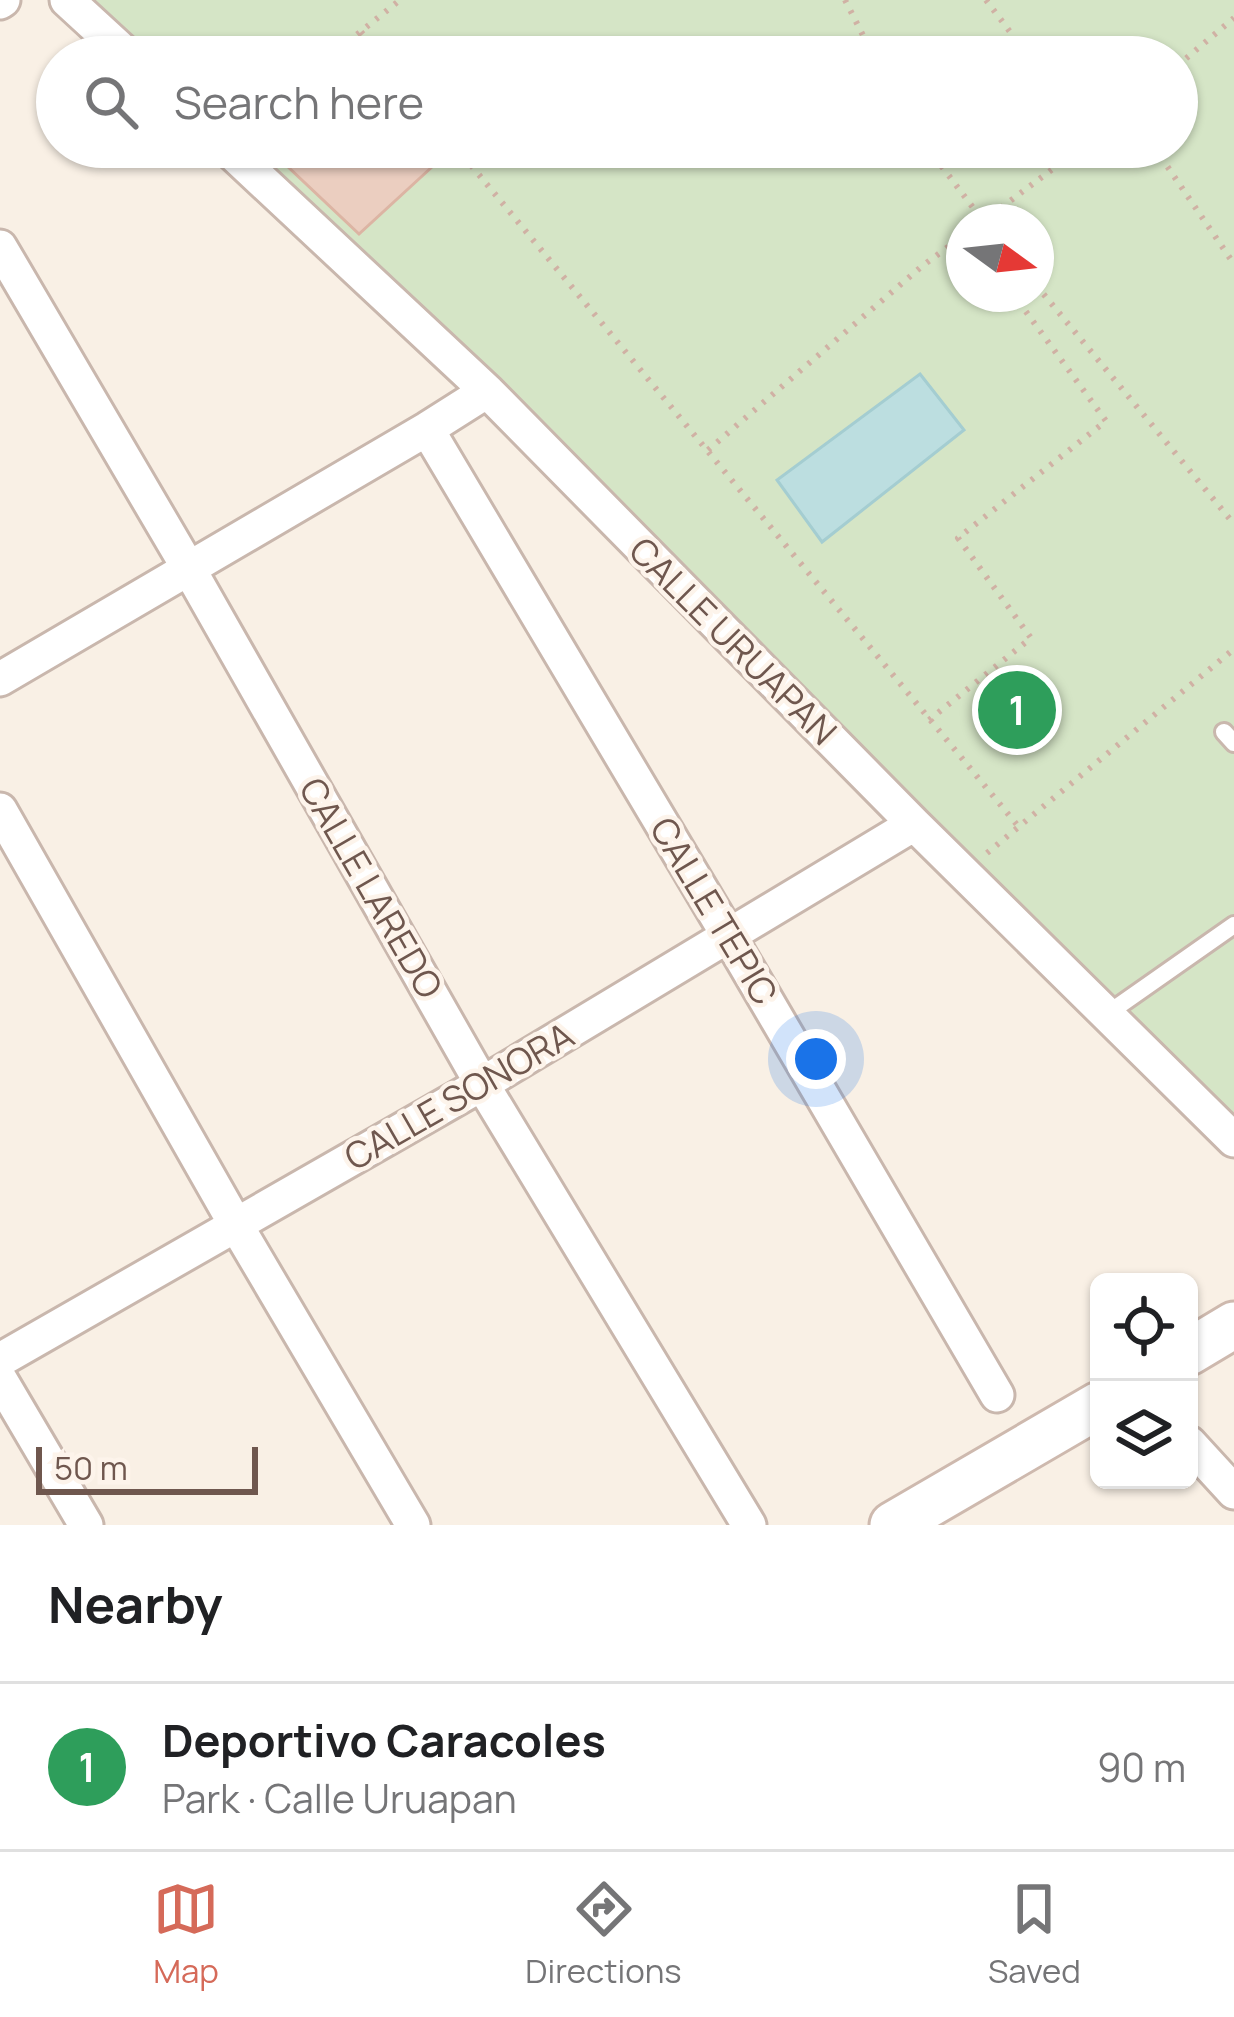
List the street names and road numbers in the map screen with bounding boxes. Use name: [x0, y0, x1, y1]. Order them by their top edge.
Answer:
street label: CALLE URUAPAN: [619, 526, 848, 755]
street label: CALLE LAREDO: [288, 769, 454, 1007]
street label: CALLE TEPIC: [639, 808, 790, 1013]
street label: CALLE SONORA: [335, 1010, 582, 1181]

